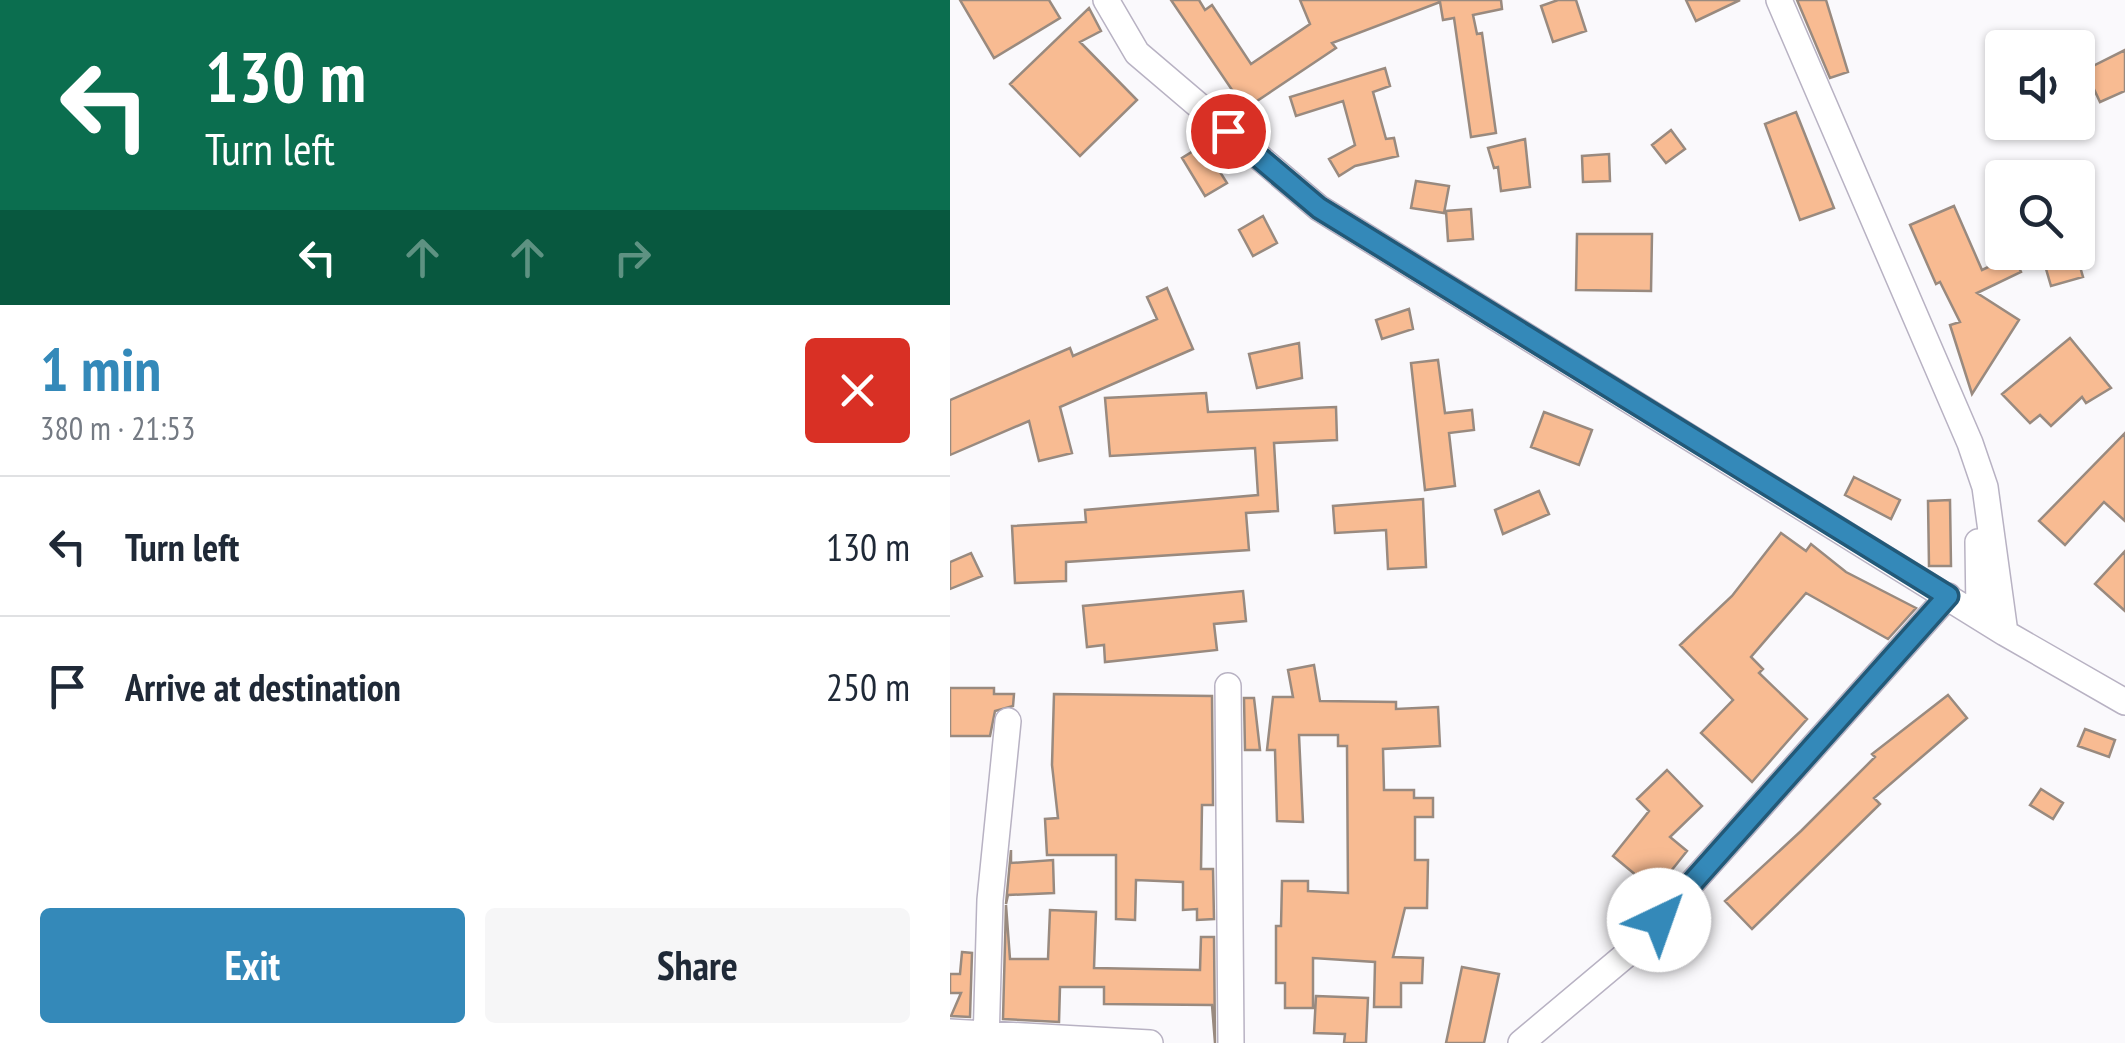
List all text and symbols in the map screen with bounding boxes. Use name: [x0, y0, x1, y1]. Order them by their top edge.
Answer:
map controls: [1985, 30, 2095, 270]
button: sound: [1985, 30, 2095, 140]
text: 130 m: [205, 31, 366, 121]
icon: left: [40, 40, 170, 170]
pin: [1186, 89, 1271, 174]
icon: arrive: [1201, 104, 1256, 159]
text: Turn left: [205, 119, 335, 177]
button: search: [1985, 160, 2095, 270]
icon: left: [290, 230, 345, 285]
icon: ahead: [395, 230, 450, 285]
icon: ahead: [500, 230, 555, 285]
icon: right: [605, 230, 660, 285]
text: 1 min: [40, 330, 161, 408]
button: close: [805, 338, 910, 443]
text: 380 m · 21:53: [40, 407, 195, 449]
icon: left: [40, 519, 95, 574]
text: Turn left: [125, 522, 239, 571]
text: 130 m: [826, 522, 910, 571]
icon: arrive: [40, 659, 95, 714]
text: Arrive at destination: [125, 662, 401, 711]
text: 250 m: [826, 662, 910, 711]
position arrow: [1607, 868, 1711, 972]
button: Exit: [40, 908, 465, 1023]
button: Share: [485, 908, 910, 1023]

